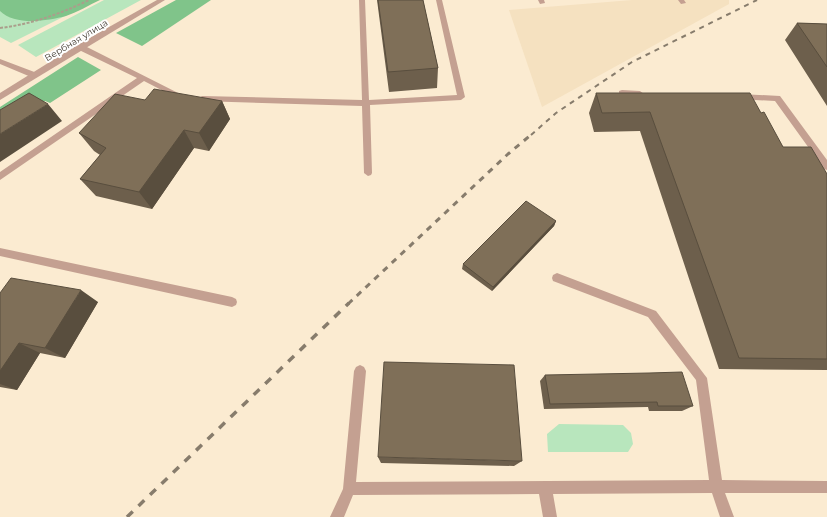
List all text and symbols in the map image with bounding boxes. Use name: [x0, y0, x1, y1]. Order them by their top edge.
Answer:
street label: Вербная улица: [42, 17, 110, 63]

